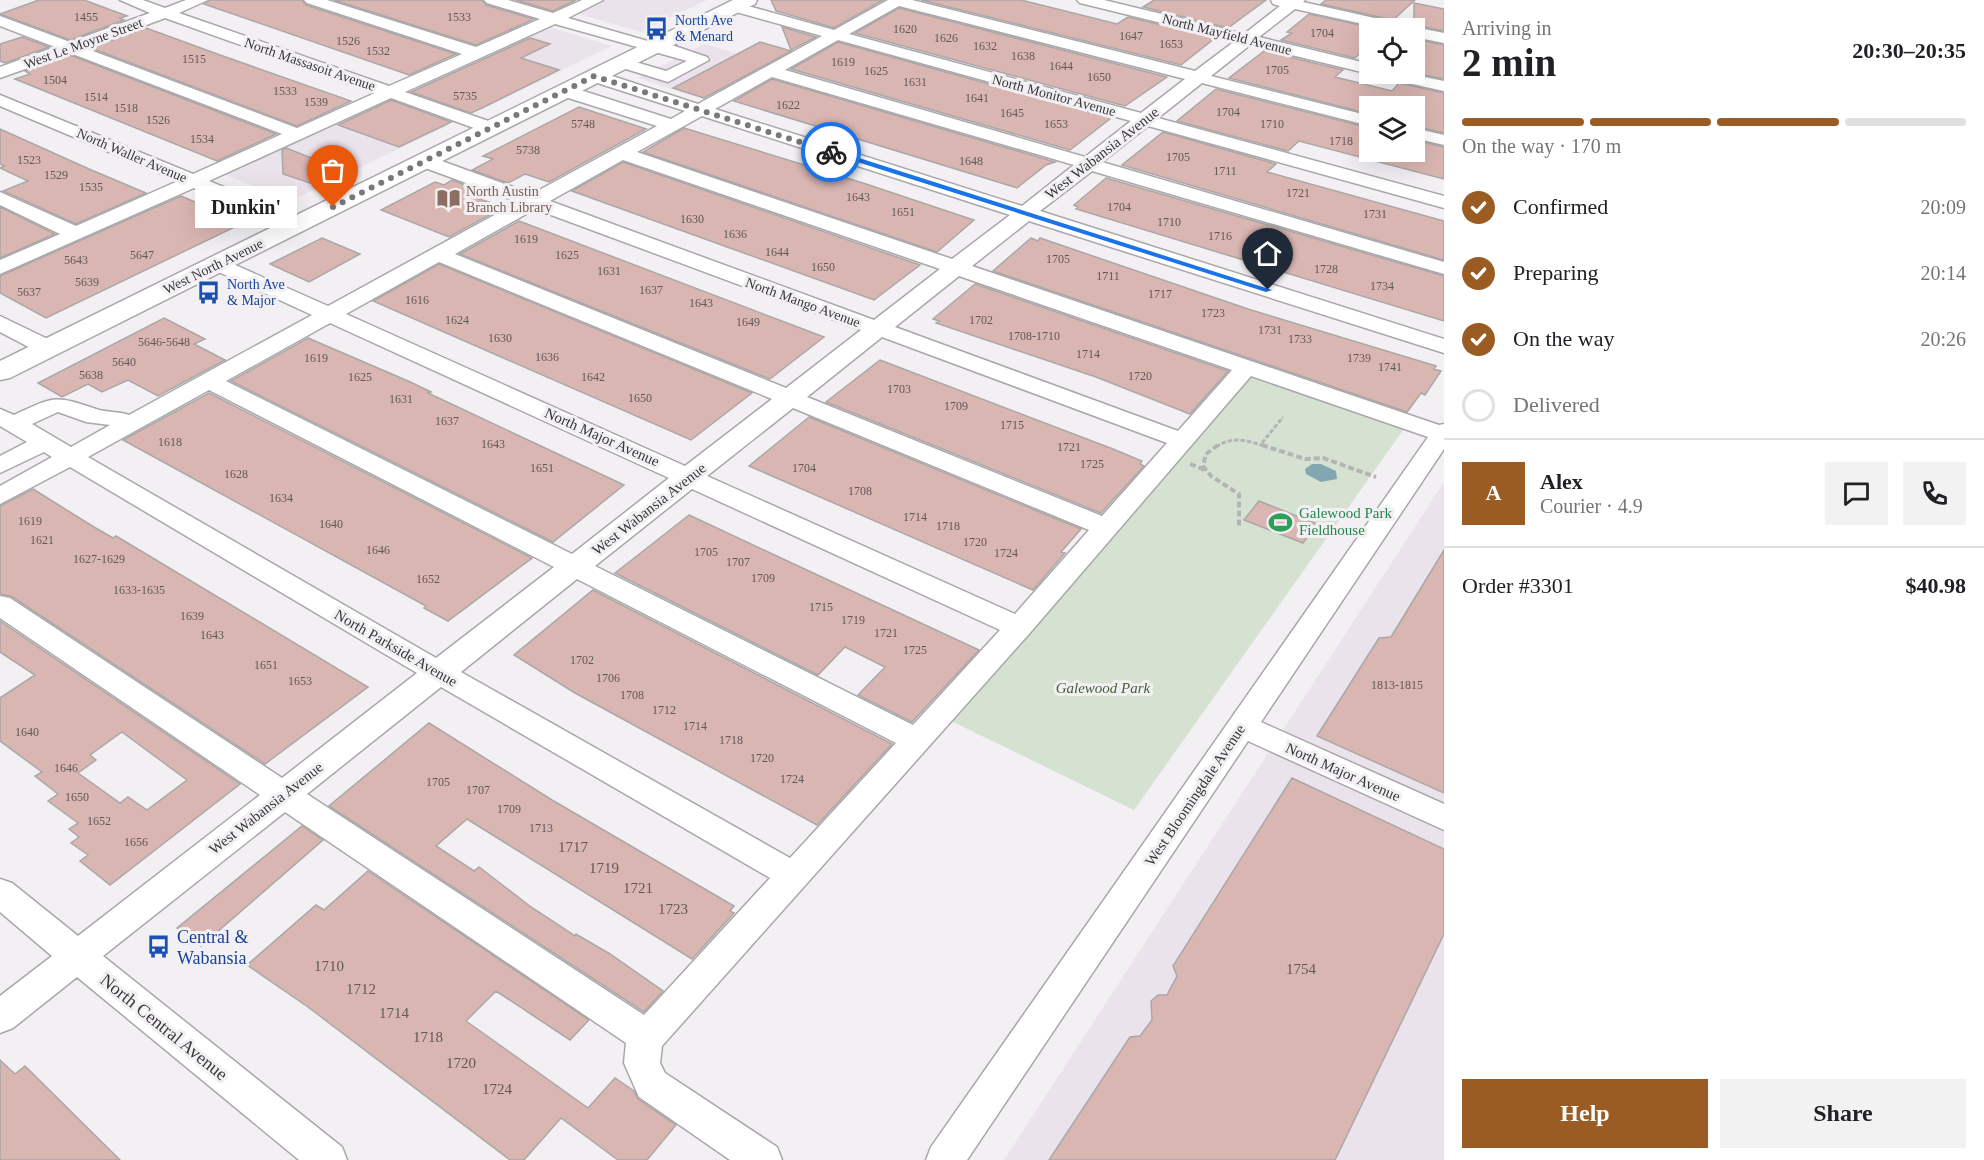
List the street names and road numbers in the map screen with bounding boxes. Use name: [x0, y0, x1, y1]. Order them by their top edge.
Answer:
street label: North Mayfield Avenue: [1161, 11, 1293, 58]
street label: West Le Moyne Street: [22, 15, 145, 72]
street label: North Massasoit Avenue: [242, 35, 377, 94]
street label: North Monitor Avenue: [990, 72, 1117, 119]
street label: West Wabansia Avenue: [1042, 104, 1162, 202]
street label: North Waller Avenue: [75, 125, 189, 185]
street label: West North Avenue: [161, 236, 266, 297]
street label: North Mango Avenue: [743, 275, 862, 330]
street label: North Major Avenue: [542, 404, 662, 470]
street label: West Wabansia Avenue: [589, 460, 709, 558]
street label: North Parkside Avenue: [332, 606, 460, 690]
street label: West Bloomingdale Avenue: [1142, 721, 1248, 869]
street label: North Major Avenue: [1283, 739, 1403, 805]
street label: West Wabansia Avenue: [206, 759, 326, 857]
street label: North Central Avenue: [96, 970, 232, 1084]

